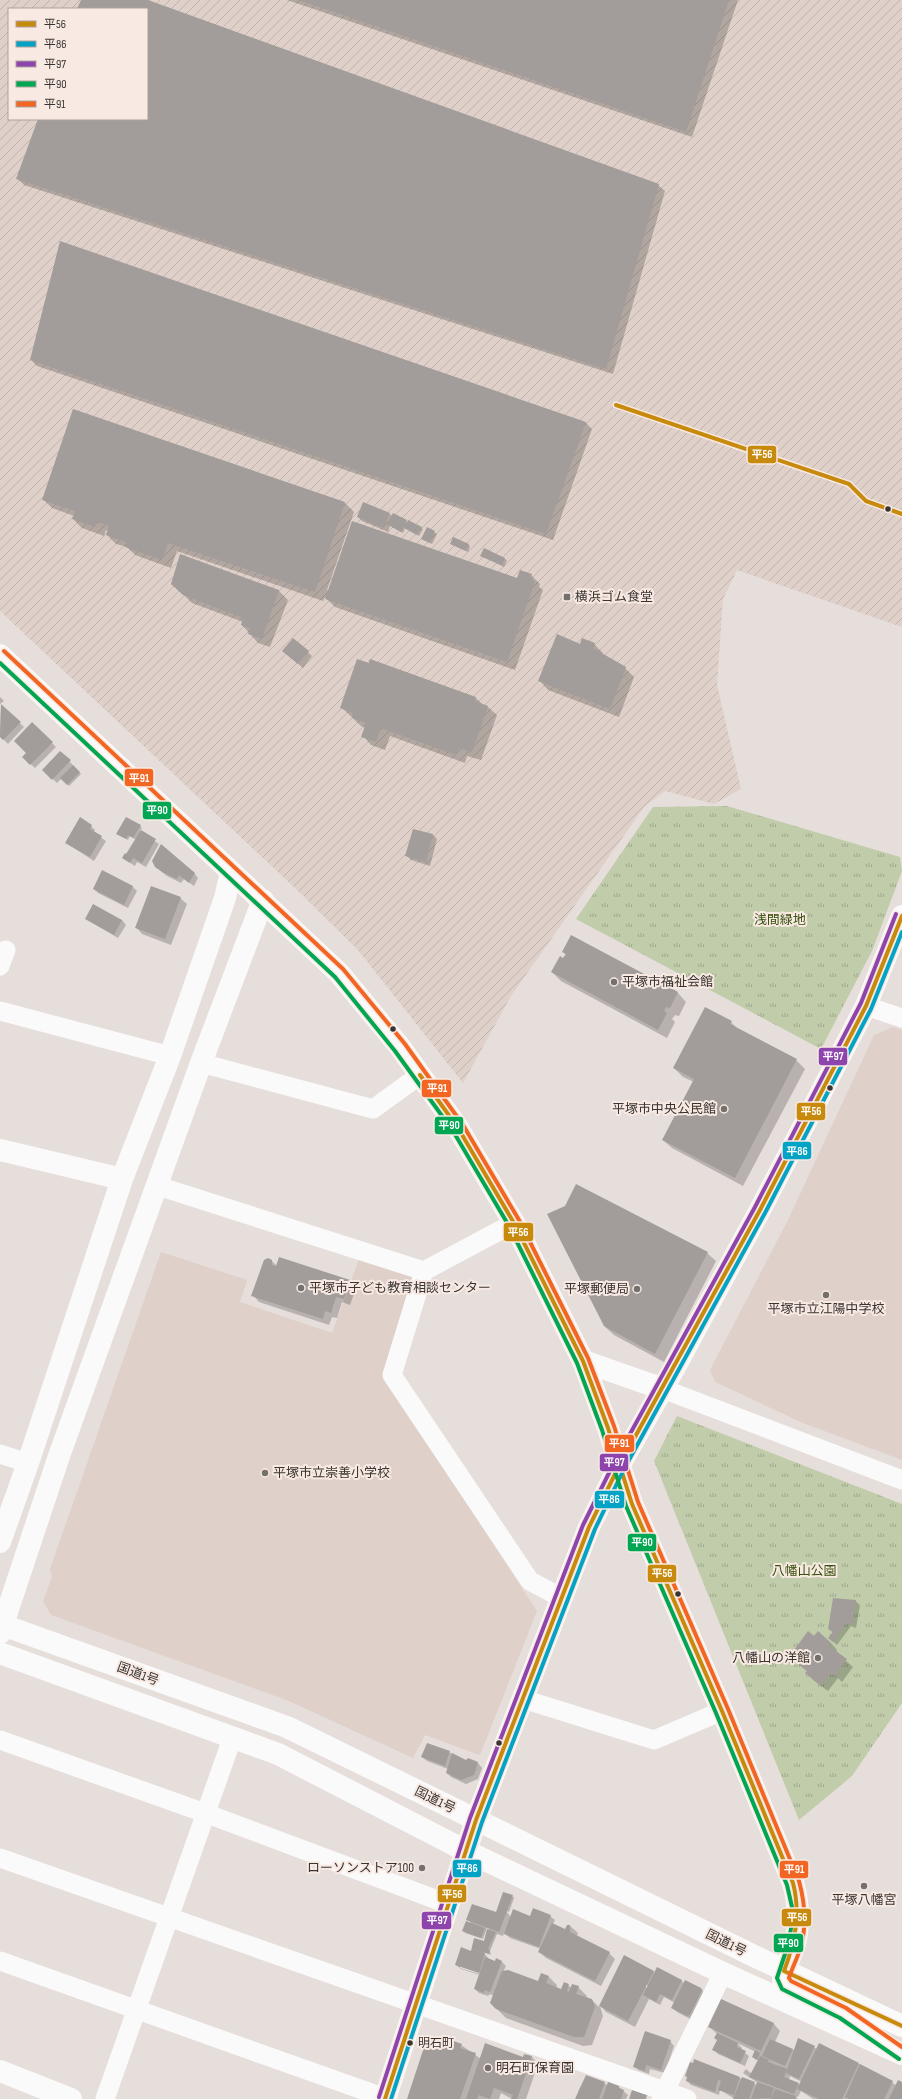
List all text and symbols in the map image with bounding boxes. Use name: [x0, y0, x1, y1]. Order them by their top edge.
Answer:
legend: [8, 8, 148, 120]
text: 平56: [44, 17, 66, 32]
text: 平86: [44, 37, 67, 52]
text: 平97: [44, 57, 66, 72]
text: 平90: [44, 77, 67, 92]
text: 平91: [44, 97, 66, 112]
line badge: 平56: [747, 445, 777, 464]
text: 平56: [751, 448, 773, 461]
unlabelled marker: [883, 504, 893, 514]
place label: 横浜ゴム食堂: [575, 589, 653, 605]
marker: 横浜ゴム食堂: [562, 592, 572, 602]
line badge: 平91: [124, 768, 154, 787]
text: 平91: [129, 772, 150, 785]
line badge: 平90: [142, 801, 172, 820]
text: 平90: [146, 804, 168, 817]
park label: 浅間緑地: [754, 912, 806, 928]
place label: 平塚市福祉会館: [622, 974, 713, 990]
marker: 平塚市福祉会館: [609, 977, 619, 987]
unlabelled marker: [388, 1024, 398, 1034]
line badge: 平97: [818, 1047, 848, 1066]
text: 平97: [822, 1050, 844, 1063]
line badge: 平91: [421, 1079, 452, 1098]
text: 平91: [427, 1082, 448, 1095]
unlabelled marker: [825, 1083, 835, 1093]
place label: 平塚市中央公民館: [612, 1101, 716, 1117]
line badge: 平56: [796, 1102, 826, 1121]
marker: 平塚市中央公民館: [719, 1104, 729, 1114]
text: 平56: [800, 1105, 822, 1118]
line badge: 平90: [434, 1116, 464, 1135]
text: 平90: [438, 1119, 460, 1132]
line badge: 平86: [782, 1141, 812, 1160]
text: 平86: [786, 1145, 808, 1158]
line badge: 平56: [503, 1222, 534, 1242]
text: 平56: [507, 1226, 529, 1239]
place label: 平塚市子ども教育相談センター: [309, 1280, 491, 1296]
place label: 平塚郵便局: [564, 1281, 629, 1297]
marker: 平塚市子ども教育相談センター: [296, 1283, 306, 1293]
marker: 平塚郵便局: [632, 1284, 642, 1294]
marker: 平塚市立江陽中学校: [821, 1290, 831, 1300]
place label: 平塚市立江陽中学校: [767, 1301, 885, 1317]
line badge: 平91: [604, 1434, 635, 1453]
text: 平91: [609, 1437, 630, 1450]
line badge: 平97: [599, 1453, 629, 1472]
text: 平97: [603, 1456, 625, 1469]
place label: 平塚市立崇善小学校: [273, 1465, 390, 1481]
marker: 平塚市立崇善小学校: [260, 1468, 270, 1478]
line badge: 平86: [594, 1490, 625, 1509]
text: 平86: [598, 1493, 620, 1506]
line badge: 平90: [627, 1533, 657, 1552]
text: 平90: [631, 1536, 653, 1549]
park label: 八幡山公園: [771, 1563, 837, 1579]
line badge: 平56: [647, 1564, 677, 1583]
text: 平56: [651, 1567, 673, 1580]
unlabelled marker: [673, 1589, 683, 1599]
place label: 八幡山の洋館: [732, 1650, 810, 1666]
marker: 八幡山の洋館: [813, 1653, 823, 1663]
street label: 国道1号: [115, 1659, 161, 1689]
unlabelled marker: [494, 1738, 504, 1748]
street label: 国道1号: [412, 1783, 458, 1817]
line badge: 平86: [452, 1859, 482, 1878]
place label: ローソンストア100: [307, 1860, 414, 1876]
line badge: 平91: [779, 1860, 809, 1879]
text: 平86: [456, 1862, 478, 1875]
marker: ローソンストア100: [417, 1863, 427, 1873]
text: 平91: [784, 1863, 805, 1876]
marker: 平塚八幡宮: [859, 1881, 869, 1891]
line badge: 平56: [437, 1884, 467, 1903]
text: 平56: [441, 1888, 463, 1901]
place label: 平塚八幡宮: [831, 1892, 897, 1908]
line badge: 平56: [781, 1908, 812, 1927]
line badge: 平97: [421, 1911, 452, 1930]
text: 平56: [786, 1911, 808, 1924]
text: 平97: [426, 1914, 448, 1927]
street label: 国道1号: [703, 1926, 749, 1960]
line badge: 平90: [773, 1933, 804, 1953]
text: 平90: [777, 1937, 799, 1950]
place label: 明石町: [418, 2036, 454, 2051]
marker: 明石町: [405, 2038, 415, 2048]
place label: 明石町保育園: [496, 2060, 574, 2076]
marker: 明石町保育園: [483, 2063, 493, 2073]

